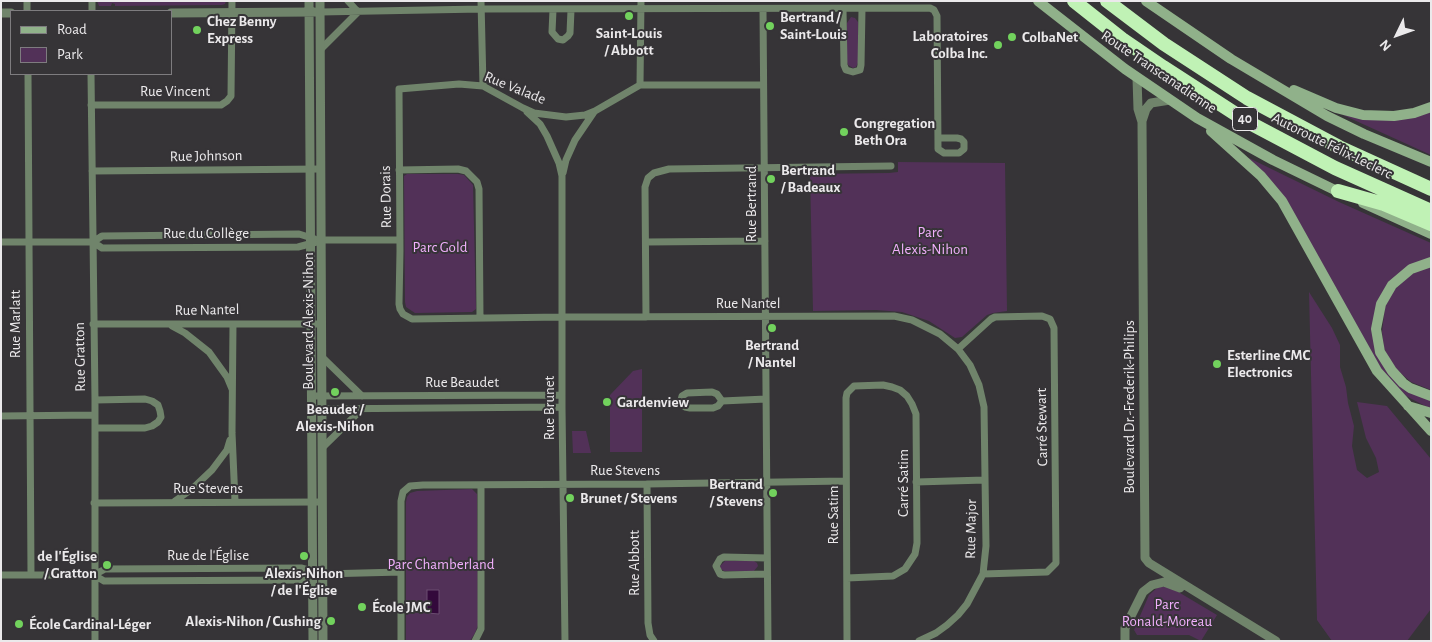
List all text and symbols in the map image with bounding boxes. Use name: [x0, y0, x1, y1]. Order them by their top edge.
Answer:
place label: Bertrand / Saint-Louis: [780, 8, 847, 43]
legend: [10, 10, 172, 75]
marker: Saint-Louis / Abbott: [623, 10, 635, 22]
north arrow: [1372, 10, 1422, 60]
place label: Chez Benny Express: [207, 12, 276, 47]
marker: Bertrand / Saint-Louis: [764, 20, 776, 32]
text: Road: [57, 22, 87, 37]
marker: Chez Benny Express: [191, 24, 203, 36]
place label: Saint-Louis / Abbott: [596, 24, 662, 59]
place label: Laboratoires Colba Inc.: [912, 27, 988, 62]
street label: Route Transcanadienne: [1098, 27, 1220, 117]
place label: ColbaNet: [1022, 28, 1078, 46]
marker: ColbaNet: [1006, 31, 1018, 43]
text: N: [1377, 37, 1394, 53]
marker: Laboratoires Colba Inc.: [992, 39, 1004, 51]
text: Park: [57, 47, 83, 62]
street label: Rue Valade: [482, 67, 548, 109]
street label: Rue Vincent: [140, 82, 210, 100]
road number: 40: [1232, 108, 1258, 130]
street label: Autoroute Félix-Leclerc: [1269, 109, 1395, 183]
place label: Congregation Beth Ora: [854, 114, 935, 149]
marker: Congregation Beth Ora: [838, 126, 850, 138]
street label: Rue Johnson: [170, 146, 242, 166]
place label: Bertrand / Badeaux: [781, 161, 840, 196]
street label: Rue Dorais: [376, 165, 396, 229]
street label: Rue Bertrand: [742, 166, 760, 242]
marker: Bertrand / Badeaux: [765, 173, 777, 185]
park label: Parc Alexis-Nihon: [892, 223, 968, 258]
street label: Rue du Collège: [163, 224, 249, 242]
park label: Parc Gold: [413, 238, 467, 256]
street label: Boulevard Alexis-Nihon: [299, 252, 317, 390]
street label: Rue Marlatt: [6, 290, 24, 358]
street label: Rue Nantel: [716, 294, 780, 312]
street label: Rue Nantel: [174, 300, 240, 320]
street label: Boulevard Dr.-Frederik-Philips: [1120, 320, 1138, 494]
street label: Rue Gratton: [70, 322, 90, 392]
marker: Bertrand / Nantel: [766, 322, 778, 334]
place label: Bertrand / Nantel: [745, 336, 799, 371]
place label: Esterline CMC Electronics: [1227, 346, 1310, 381]
marker: Esterline CMC Electronics: [1211, 358, 1223, 370]
street label: Rue Beaudet: [425, 373, 499, 391]
street label: Rue Brunet: [540, 376, 558, 440]
marker: Beaudet / Alexis-Nihon: [329, 386, 341, 398]
street label: Carré Stewart: [1032, 388, 1052, 466]
place label: Gardenview: [617, 393, 689, 411]
marker: Gardenview: [601, 396, 613, 408]
place label: Beaudet / Alexis-Nihon: [296, 400, 374, 435]
street label: Carré Satim: [894, 449, 912, 517]
street label: Rue Stevens: [590, 461, 660, 479]
place label: Bertrand / Stevens: [709, 475, 763, 510]
street label: Rue Stevens: [173, 479, 243, 497]
street label: Rue Satim: [824, 485, 842, 545]
marker: Bertrand / Stevens: [767, 487, 779, 499]
place label: Brunet / Stevens: [580, 489, 677, 507]
marker: Brunet / Stevens: [564, 492, 576, 504]
street label: Rue Major: [961, 499, 981, 559]
street label: Rue Abbott: [625, 530, 643, 596]
street label: Rue de l'Église: [167, 546, 249, 564]
place label: de l'Église / Gratton: [37, 547, 97, 582]
marker: Alexis-Nihon / de l'Église: [298, 550, 310, 562]
park label: Parc Chamberland: [387, 555, 495, 573]
marker: de l'Église / Gratton: [101, 559, 113, 571]
place label: Alexis-Nihon / de l'Église: [265, 564, 343, 599]
park label: Parc Ronald-Moreau: [1122, 595, 1212, 630]
place label: École JMC: [372, 598, 431, 616]
marker: École JMC: [356, 601, 368, 613]
place label: Alexis-Nihon / Cushing: [185, 612, 321, 630]
place label: École Cardinal-Léger: [29, 615, 151, 633]
marker: Alexis-Nihon / Cushing: [325, 615, 337, 627]
marker: École Cardinal-Léger: [13, 618, 25, 630]

